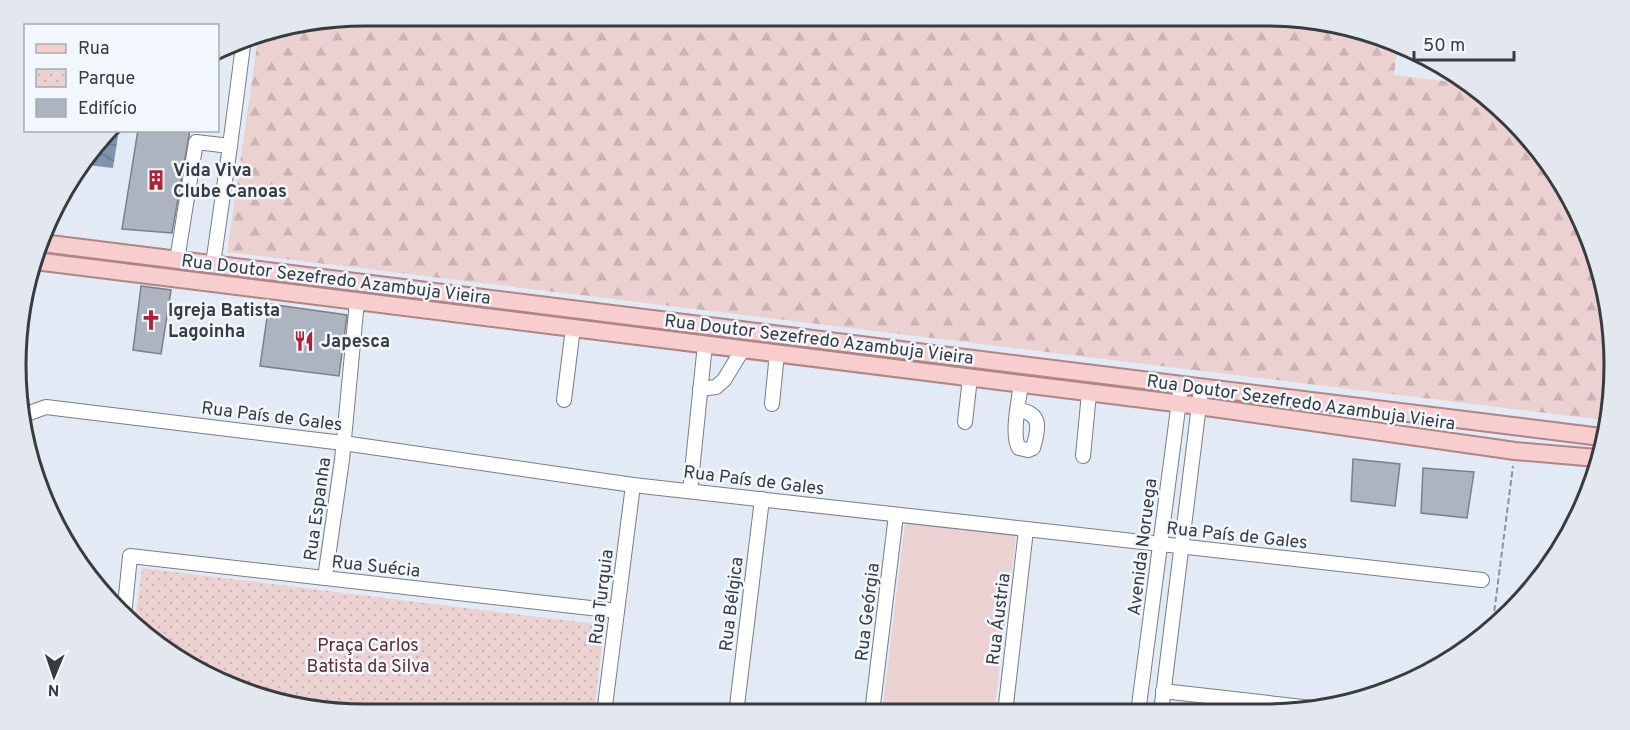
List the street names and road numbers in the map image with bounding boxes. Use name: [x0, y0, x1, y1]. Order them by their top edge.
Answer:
street label: Rua Doutor Sezefredo Azambuja Vieira: [180, 250, 492, 311]
street label: Rua Doutor Sezefredo Azambuja Vieira: [663, 310, 975, 371]
street label: Rua Doutor Sezefredo Azambuja Vieira: [1145, 370, 1457, 437]
street label: Rua País de Gales: [200, 397, 344, 438]
street label: Rua Espanha: [300, 456, 337, 563]
street label: Rua País de Gales: [682, 461, 826, 502]
street label: Avenida Noruega: [1124, 477, 1163, 617]
street label: Rua País de Gales: [1165, 518, 1309, 555]
street label: Rua Turquia: [585, 548, 620, 646]
street label: Rua Suécia: [330, 551, 421, 584]
street label: Rua Bélgica: [715, 556, 750, 653]
street label: Rua Geórgia: [851, 562, 886, 663]
street label: Rua Áustria: [980, 572, 1017, 666]

